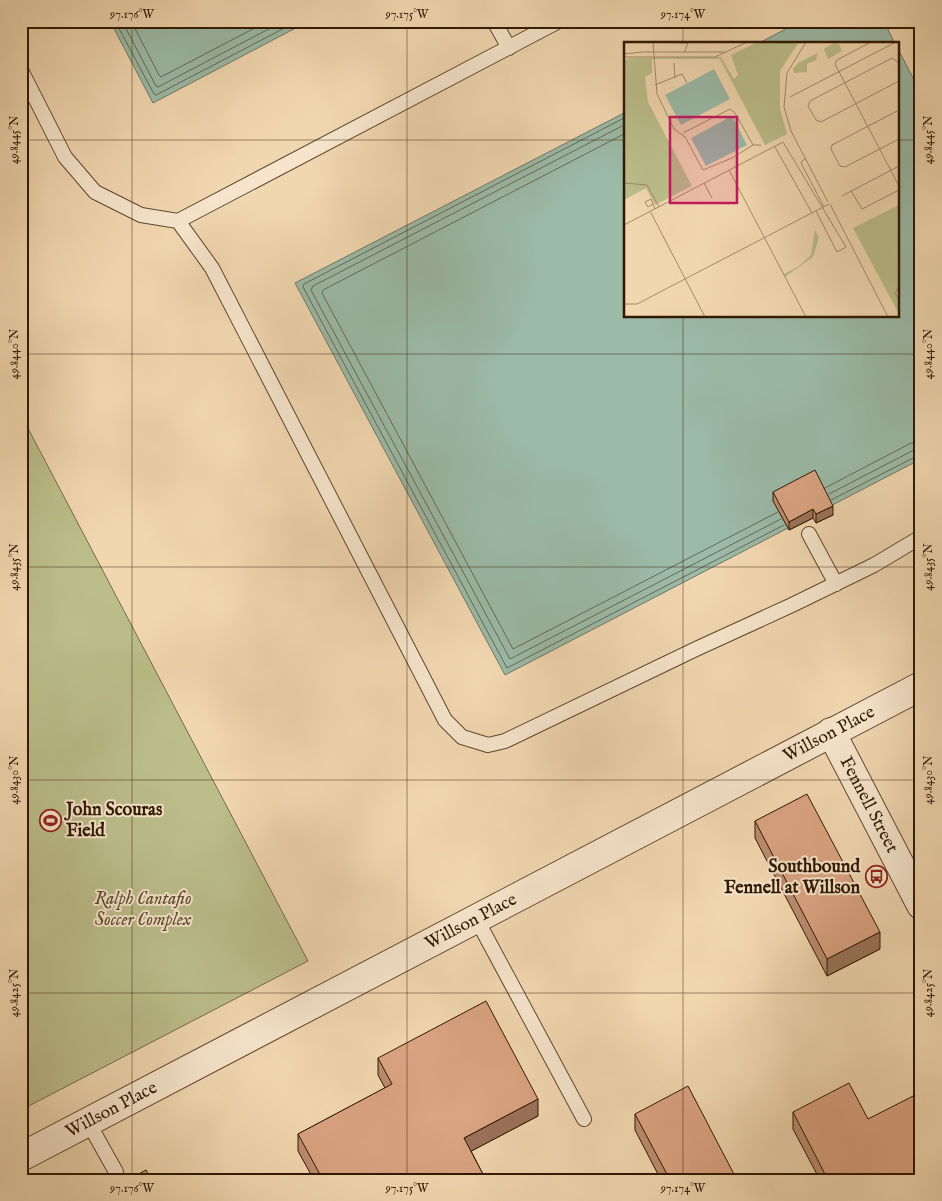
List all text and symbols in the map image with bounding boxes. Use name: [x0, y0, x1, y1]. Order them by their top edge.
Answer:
text: 97.176°W: [109, 7, 154, 22]
text: 97.175°W: [384, 7, 429, 22]
text: 97.174°W: [660, 7, 706, 22]
inset map: [624, 42, 900, 318]
text: 49.8445°N: [7, 115, 22, 164]
text: 49.8445°N: [921, 115, 936, 164]
text: 49.8440°N: [7, 328, 22, 379]
text: 49.8440°N: [921, 328, 936, 379]
text: 49.8435°N: [7, 543, 22, 591]
text: 49.8435°N: [921, 543, 936, 591]
street label: Willson Place: [779, 701, 879, 768]
street label: Fennell Street: [834, 753, 903, 857]
text: 49.8430°N: [7, 755, 22, 804]
text: 49.8430°N: [921, 755, 936, 804]
place label: John Scouras Field: [64, 799, 163, 843]
sports icon: John Scouras Field: [38, 808, 62, 832]
place label: Southbound Fennell at Willson: [724, 856, 860, 900]
bus stop icon: Southbound Fennell at Willson: [864, 865, 888, 889]
park label: Ralph Cantafio Soccer Complex: [94, 888, 192, 932]
street label: Willson Place: [421, 888, 521, 955]
text: 49.8425°N: [7, 968, 22, 1017]
text: 49.8425°N: [921, 968, 936, 1017]
street label: Willson Place: [62, 1076, 161, 1143]
text: 97.176°W: [109, 1181, 154, 1196]
text: 97.175°W: [384, 1181, 429, 1196]
text: 97.174°W: [660, 1181, 706, 1196]

